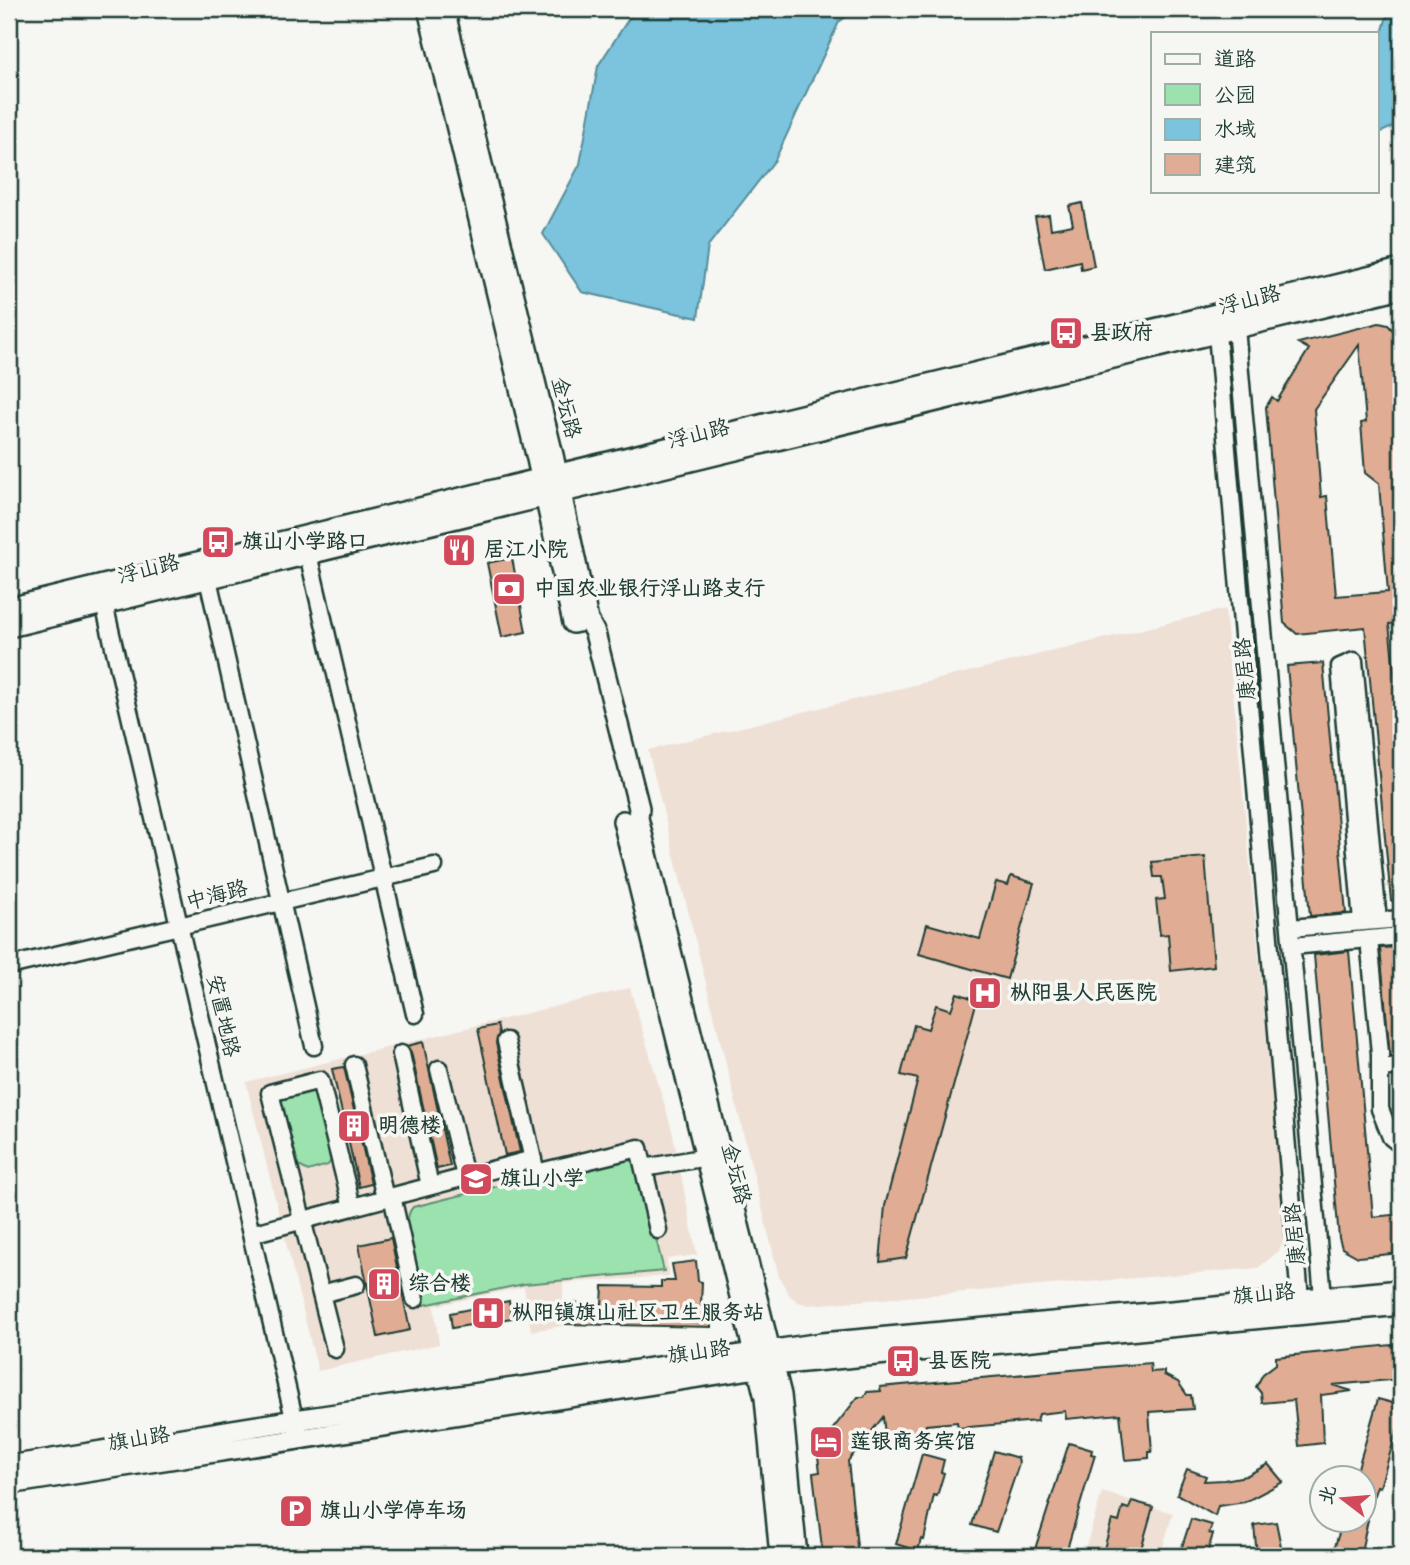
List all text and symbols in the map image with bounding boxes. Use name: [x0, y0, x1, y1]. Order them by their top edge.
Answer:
legend: [1151, 32, 1378, 192]
text: 道路: [1214, 44, 1256, 77]
text: 公园: [1214, 80, 1256, 113]
text: 水域: [1214, 114, 1256, 147]
text: 建筑: [1214, 150, 1256, 183]
street label: 浮山路: [1215, 277, 1285, 325]
bus stop icon: 县政府: [1047, 314, 1085, 352]
place label: 县政府: [1090, 317, 1153, 350]
street label: 金坛路: [541, 373, 589, 443]
street label: 浮山路: [664, 411, 734, 459]
bus stop icon: 旗山小学路口: [199, 523, 237, 561]
place label: 旗山小学路口: [242, 526, 368, 559]
restaurant icon: 居江小院: [440, 531, 478, 569]
place label: 居江小院: [484, 534, 568, 567]
street label: 浮山路: [114, 546, 184, 594]
bank icon: 中国农业银行浮山路支行: [490, 570, 528, 608]
place label: 中国农业银行浮山路支行: [534, 573, 765, 606]
street label: 康居路: [1227, 636, 1265, 702]
street label: 中海路: [182, 872, 252, 920]
street label: 安置地路: [196, 971, 248, 1061]
hospital icon: 枞阳县人民医院: [966, 974, 1004, 1012]
place label: 枞阳县人民医院: [1010, 977, 1157, 1010]
building icon: 明德楼: [335, 1107, 373, 1145]
place label: 明德楼: [378, 1110, 441, 1143]
street label: 金坛路: [711, 1139, 759, 1209]
school or university icon: 旗山小学: [457, 1160, 495, 1198]
place label: 旗山小学: [500, 1163, 584, 1196]
street label: 康居路: [1277, 1201, 1315, 1267]
building icon: 综合楼: [365, 1265, 403, 1303]
place label: 综合楼: [408, 1268, 471, 1301]
street label: 旗山路: [1231, 1276, 1297, 1314]
hospital icon: 枞阳镇旗山社区卫生服务站: [469, 1294, 507, 1332]
place label: 枞阳镇旗山社区卫生服务站: [512, 1297, 764, 1330]
street label: 旗山路: [666, 1332, 732, 1374]
bus stop icon: 县医院: [884, 1342, 922, 1380]
place label: 县医院: [928, 1345, 991, 1378]
street label: 旗山路: [105, 1419, 173, 1461]
hotel icon: 莲银商务宾馆: [807, 1423, 845, 1461]
place label: 莲银商务宾馆: [850, 1426, 976, 1459]
north arrow: [1308, 1464, 1378, 1534]
text: 北: [1312, 1482, 1346, 1508]
parking icon: 旗山小学停车场: [277, 1492, 315, 1530]
place label: 旗山小学停车场: [320, 1495, 467, 1528]

